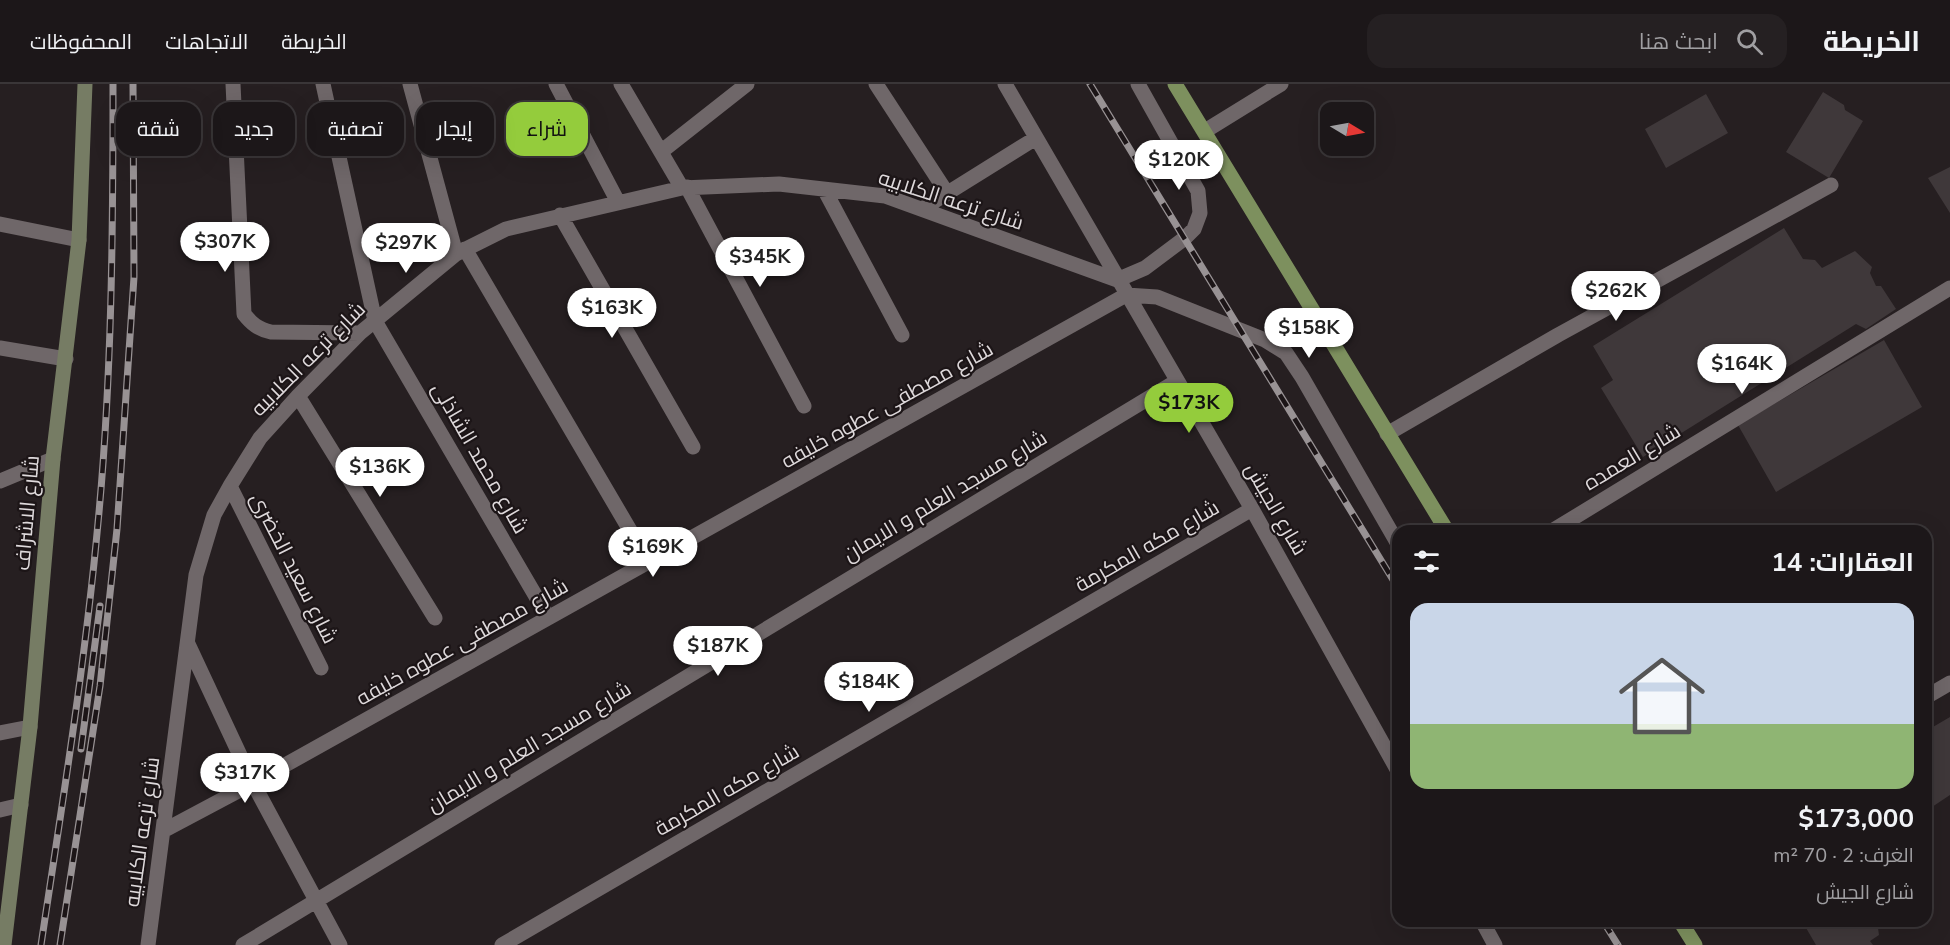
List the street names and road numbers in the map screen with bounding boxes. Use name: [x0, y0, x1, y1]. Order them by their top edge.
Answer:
street label: شارع ترعه الكلابيه: [875, 163, 1027, 237]
street label: شارع ترعه الكلابيه: [245, 296, 371, 422]
street label: شارع مصطفى عطوه خليفه: [776, 335, 998, 475]
street label: شارع محمد الشاذلى: [425, 377, 535, 539]
street label: شارع العمده: [1578, 417, 1686, 497]
street label: شارع مسجد العلم و الايمان: [838, 424, 1052, 568]
street label: شارع الاشراف: [8, 454, 46, 572]
street label: شارع الجيش: [1238, 458, 1314, 560]
street label: شارع سعيد الخضرى: [244, 488, 344, 648]
street label: شارع مكه المكرمة: [1070, 493, 1224, 599]
street label: شارع مصطفى عطوه خليفه: [351, 572, 573, 712]
street label: شارع مسجد العلم و الايمان: [422, 675, 636, 819]
street label: شارع مكه المكرمة: [650, 737, 804, 843]
street label: شارع ترعه الكلابيه: [118, 755, 166, 909]

